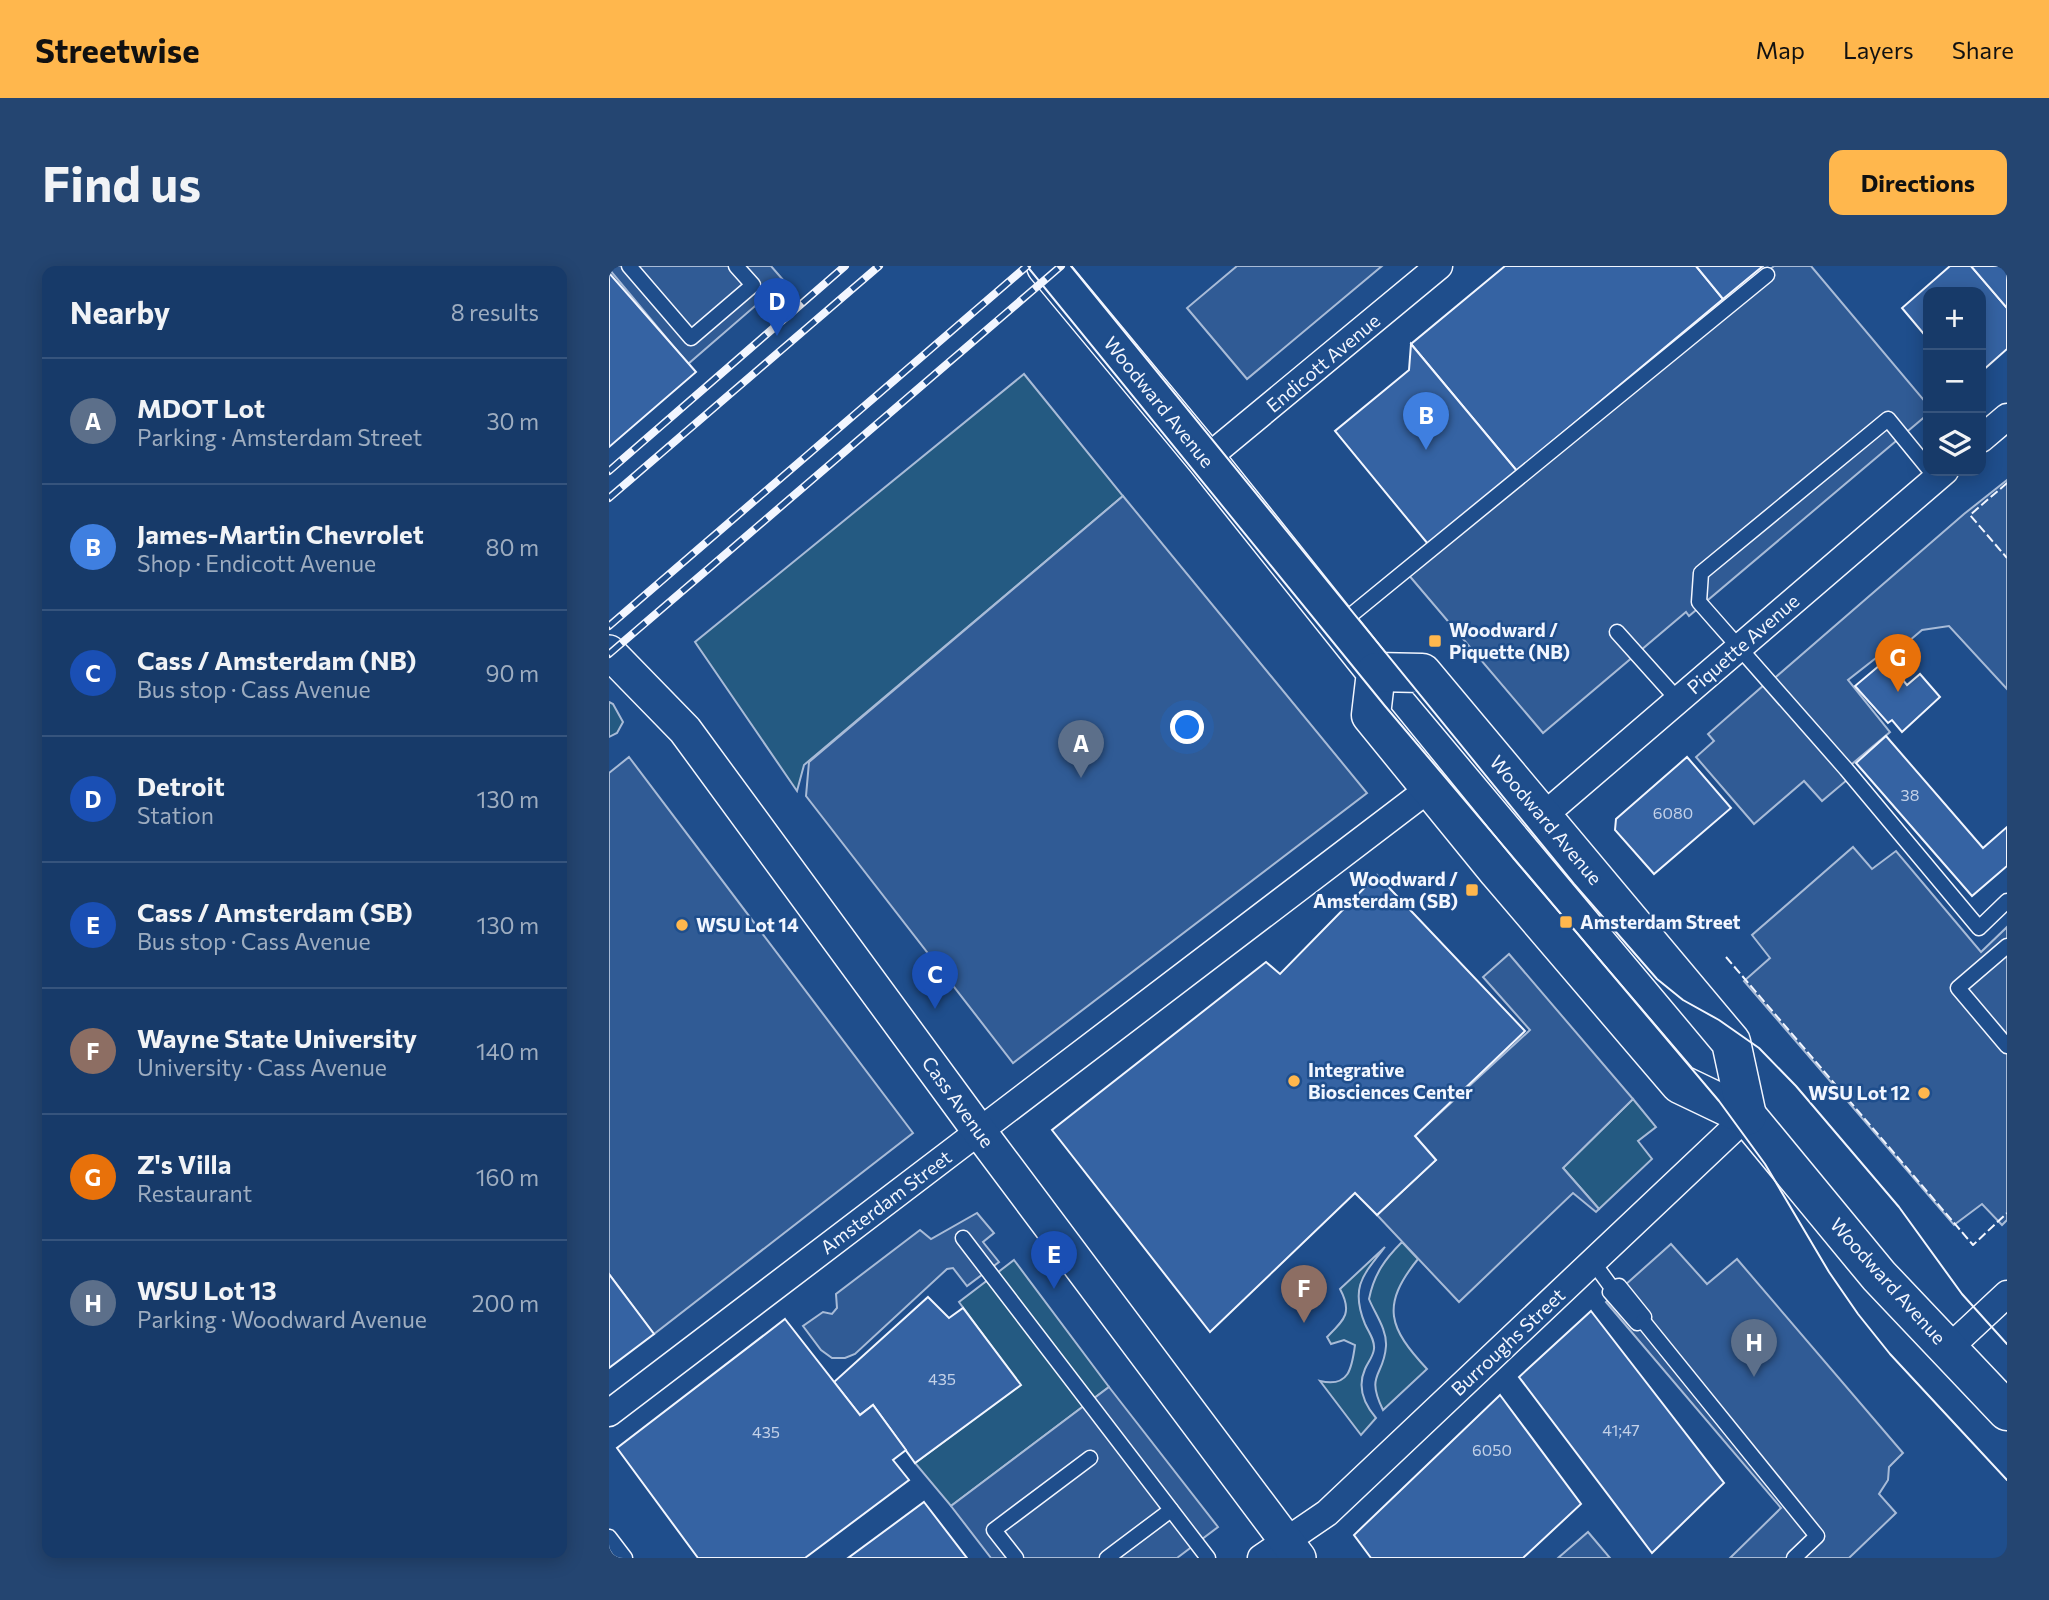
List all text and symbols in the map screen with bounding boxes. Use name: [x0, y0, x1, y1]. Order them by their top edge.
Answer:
text: Streetwise: [35, 29, 200, 70]
text: Map: [1756, 35, 1805, 64]
text: Layers: [1843, 35, 1914, 64]
text: Share: [1952, 35, 2014, 64]
button: Directions: [1829, 150, 2007, 215]
text: Find us: [42, 152, 201, 212]
pin: D: [754, 278, 800, 336]
map controls: [1923, 287, 1986, 476]
button: +: [1923, 287, 1986, 350]
text: Nearby: [70, 293, 170, 330]
text: 8 results: [451, 298, 539, 326]
street label: Endicott Avenue: [1261, 308, 1384, 417]
street label: Woodward Avenue: [1100, 332, 1219, 472]
button: −: [1923, 350, 1986, 413]
text: MDOT Lot: [137, 392, 265, 423]
pin: B: [1403, 392, 1449, 450]
text: A: [85, 407, 101, 435]
text: 30 m: [486, 407, 539, 435]
button: layers: [1923, 413, 1986, 476]
text: Parking · Amsterdam Street: [137, 423, 422, 451]
text: James-Martin Chevrolet: [137, 518, 424, 549]
text: B: [85, 533, 101, 561]
text: 80 m: [486, 533, 539, 561]
text: Shop · Endicott Avenue: [137, 549, 376, 577]
street label: Piquette Avenue: [1682, 589, 1803, 699]
place label: Woodward / Piquette (NB): [1449, 618, 1570, 663]
marker: Woodward / Piquette (NB): [1427, 633, 1443, 649]
pin: G: [1875, 634, 1921, 692]
text: Cass / Amsterdam (NB): [137, 644, 417, 675]
text: C: [85, 659, 101, 687]
text: 90 m: [486, 659, 539, 687]
text: Bus stop · Cass Avenue: [137, 675, 371, 703]
your location: [1170, 710, 1204, 744]
pin: A: [1058, 720, 1104, 778]
street label: Woodward Avenue: [1486, 750, 1607, 889]
text: Detroit: [137, 770, 225, 801]
text: D: [85, 785, 101, 813]
text: 130 m: [477, 785, 539, 813]
house number: 38: [1901, 785, 1919, 804]
text: Station: [137, 801, 214, 829]
house number: 6080: [1653, 803, 1693, 822]
place label: Woodward / Amsterdam (SB): [1313, 867, 1458, 912]
marker: Woodward / Amsterdam (SB): [1464, 882, 1480, 898]
text: Cass / Amsterdam (SB): [137, 896, 413, 927]
place label: Amsterdam Street: [1580, 910, 1741, 933]
text: E: [86, 911, 100, 939]
text: 130 m: [477, 911, 539, 939]
place label: WSU Lot 14: [696, 913, 799, 936]
marker: Amsterdam Street: [1558, 914, 1574, 930]
marker: WSU Lot 14: [674, 917, 690, 933]
text: Bus stop · Cass Avenue: [137, 927, 371, 955]
pin: C: [912, 951, 958, 1009]
text: Wayne State University: [137, 1022, 417, 1053]
text: F: [86, 1037, 100, 1065]
text: 140 m: [476, 1037, 539, 1065]
street label: Cass Avenue: [918, 1052, 999, 1152]
text: University · Cass Avenue: [137, 1053, 387, 1081]
place label: Integrative Biosciences Center: [1308, 1058, 1473, 1103]
marker: Integrative Biosciences Center: [1286, 1073, 1302, 1089]
place label: WSU Lot 12: [1808, 1081, 1910, 1104]
marker: WSU Lot 12: [1916, 1085, 1932, 1101]
street label: Amsterdam Street: [816, 1145, 956, 1258]
text: Z's Villa: [137, 1148, 231, 1179]
text: G: [85, 1163, 101, 1191]
text: 160 m: [476, 1163, 539, 1191]
text: Restaurant: [137, 1179, 252, 1207]
street label: Woodward Avenue: [1826, 1213, 1951, 1349]
pin: E: [1031, 1231, 1077, 1289]
pin: F: [1281, 1265, 1327, 1323]
text: WSU Lot 13: [137, 1274, 277, 1305]
street label: Burroughs Street: [1446, 1283, 1569, 1400]
text: H: [84, 1289, 102, 1317]
text: 200 m: [472, 1289, 539, 1317]
text: Parking · Woodward Avenue: [137, 1305, 427, 1333]
pin: H: [1731, 1319, 1777, 1377]
house number: 435: [928, 1369, 956, 1388]
house number: 41;47: [1602, 1420, 1640, 1439]
house number: 435: [752, 1422, 780, 1441]
house number: 6050: [1472, 1440, 1512, 1459]

